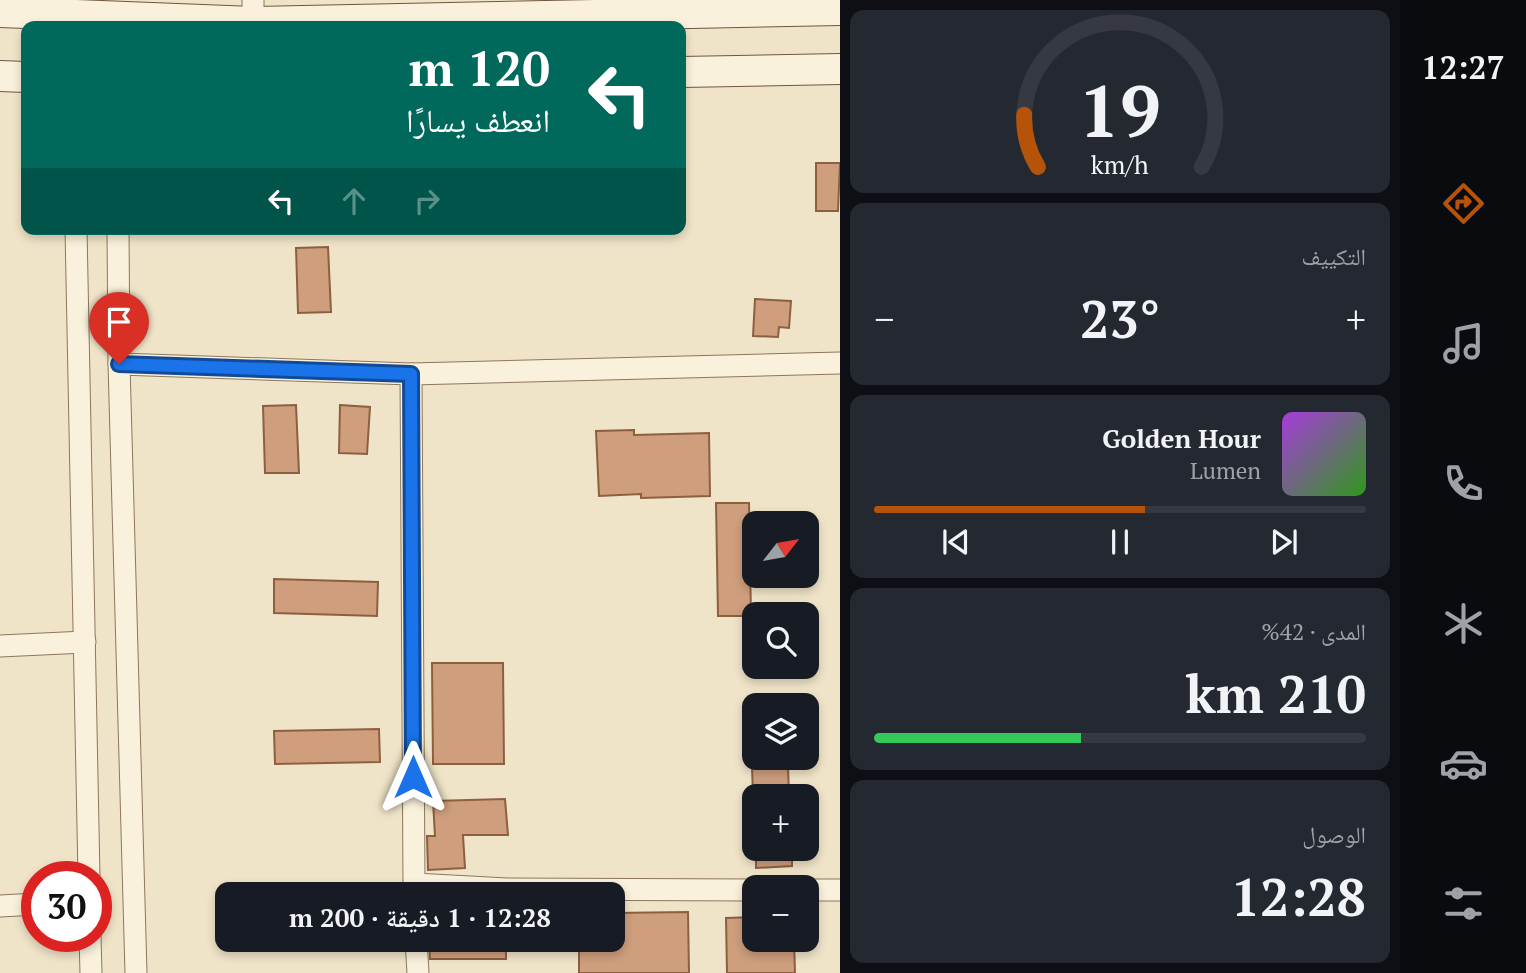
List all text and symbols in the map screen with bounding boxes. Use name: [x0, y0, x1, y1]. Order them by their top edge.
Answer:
text: 120 m: [408, 35, 550, 100]
text: 12:27: [1421, 46, 1505, 88]
icon: left: [574, 49, 665, 140]
text: 19: [1079, 62, 1161, 159]
text: انعطف يسارًا: [406, 99, 550, 141]
text: km/h: [1091, 148, 1149, 181]
icon: directions: [1439, 179, 1488, 228]
icon: left: [262, 182, 300, 220]
icon: ahead: [335, 182, 373, 220]
icon: right: [408, 182, 446, 220]
text: التكييف: [1301, 241, 1366, 272]
text: 23°: [1080, 284, 1160, 353]
pin: [89, 292, 149, 364]
text: −: [874, 294, 894, 344]
text: +: [1346, 294, 1366, 344]
icon: arrive: [100, 303, 138, 341]
icon: music: [1439, 319, 1488, 368]
text: Golden Hour: [1102, 421, 1261, 455]
text: Lumen: [1190, 455, 1261, 486]
icon: phone: [1439, 459, 1488, 508]
north arrow: [742, 511, 819, 588]
map controls: [742, 511, 819, 952]
icon: previous: [937, 523, 975, 561]
icon: pause: [1101, 523, 1139, 561]
icon: next: [1265, 523, 1303, 561]
icon: climate: [1439, 599, 1488, 648]
button: search: [742, 602, 819, 679]
text: المدى · 42%: [1261, 616, 1366, 647]
text: 210 km: [1185, 659, 1366, 728]
button: layers: [742, 693, 819, 770]
icon: car: [1439, 739, 1488, 788]
position arrow: [376, 740, 450, 814]
button: +: [742, 784, 819, 861]
text: الوصول: [1302, 819, 1366, 850]
speed limit sign: 30: [21, 861, 112, 952]
text: 12:28: [1231, 862, 1366, 931]
button: −: [742, 875, 819, 952]
icon: filters: [1439, 879, 1488, 928]
text: 12:28 · 1 دقيقة · 200 m: [289, 900, 551, 934]

